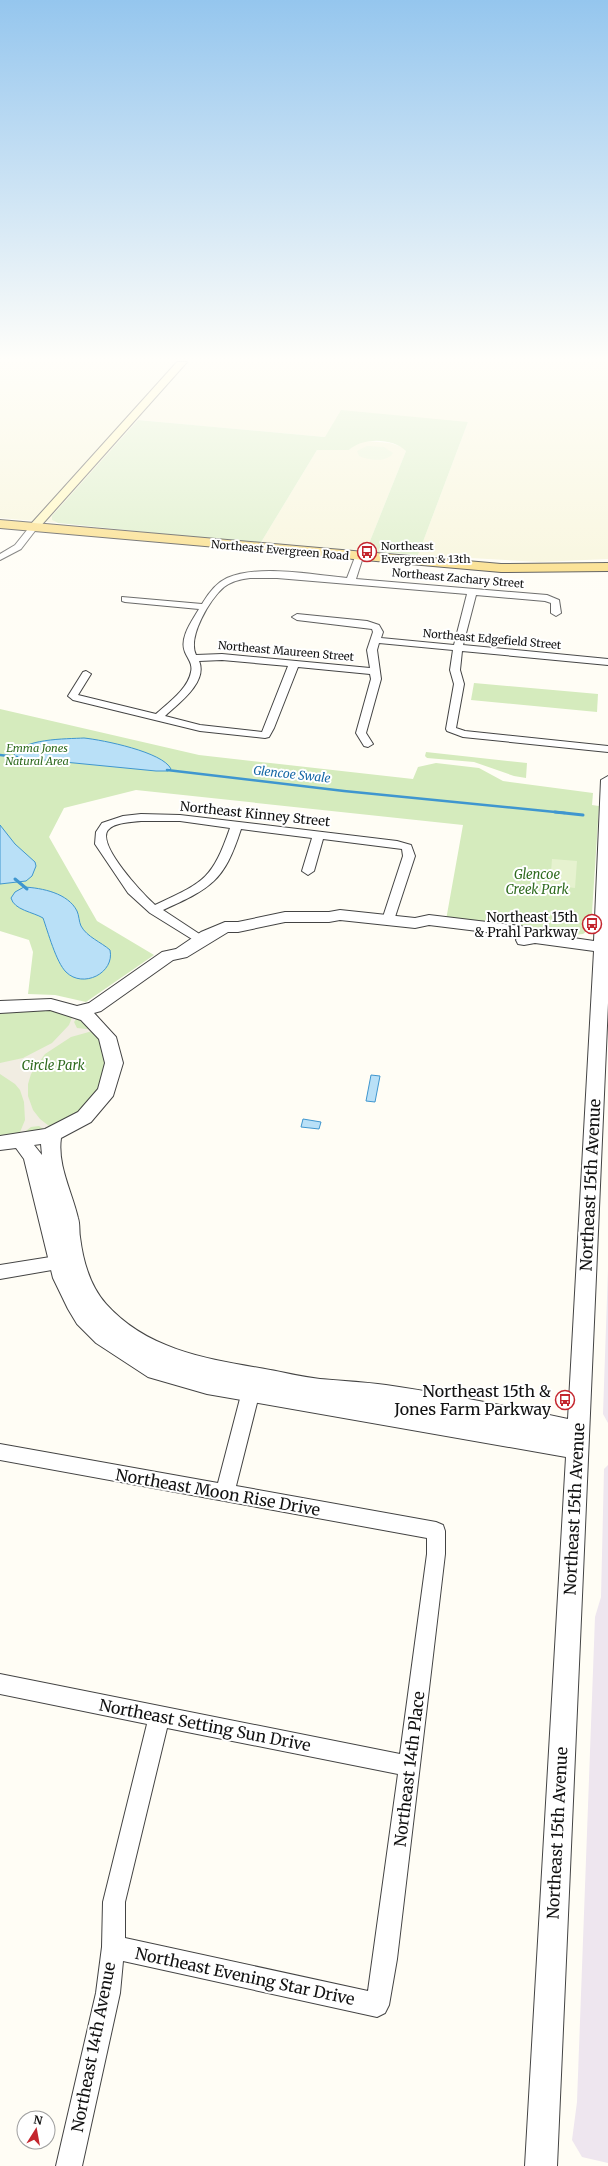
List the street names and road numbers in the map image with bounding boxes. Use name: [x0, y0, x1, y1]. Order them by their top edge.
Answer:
street label: Northeast Evergreen Road: [211, 537, 350, 563]
street label: Northeast Zachary Street: [391, 565, 525, 591]
street label: Northeast Edgefield Street: [422, 626, 562, 652]
street label: Northeast Maureen Street: [217, 638, 355, 664]
street label: Northeast Kinney Street: [179, 798, 331, 830]
street label: Northeast 15th Avenue: [576, 1098, 604, 1272]
street label: Northeast 15th Avenue: [560, 1422, 588, 1596]
street label: Northeast Moon Rise Drive: [114, 1464, 322, 1520]
street label: Northeast 14th Place: [390, 1690, 428, 1848]
street label: Northeast Setting Sun Drive: [97, 1695, 313, 1755]
street label: Northeast 15th Avenue: [543, 1746, 571, 1920]
street label: Northeast Evening Star Drive: [133, 1943, 357, 2009]
street label: Northeast 14th Avenue: [67, 1960, 119, 2134]

